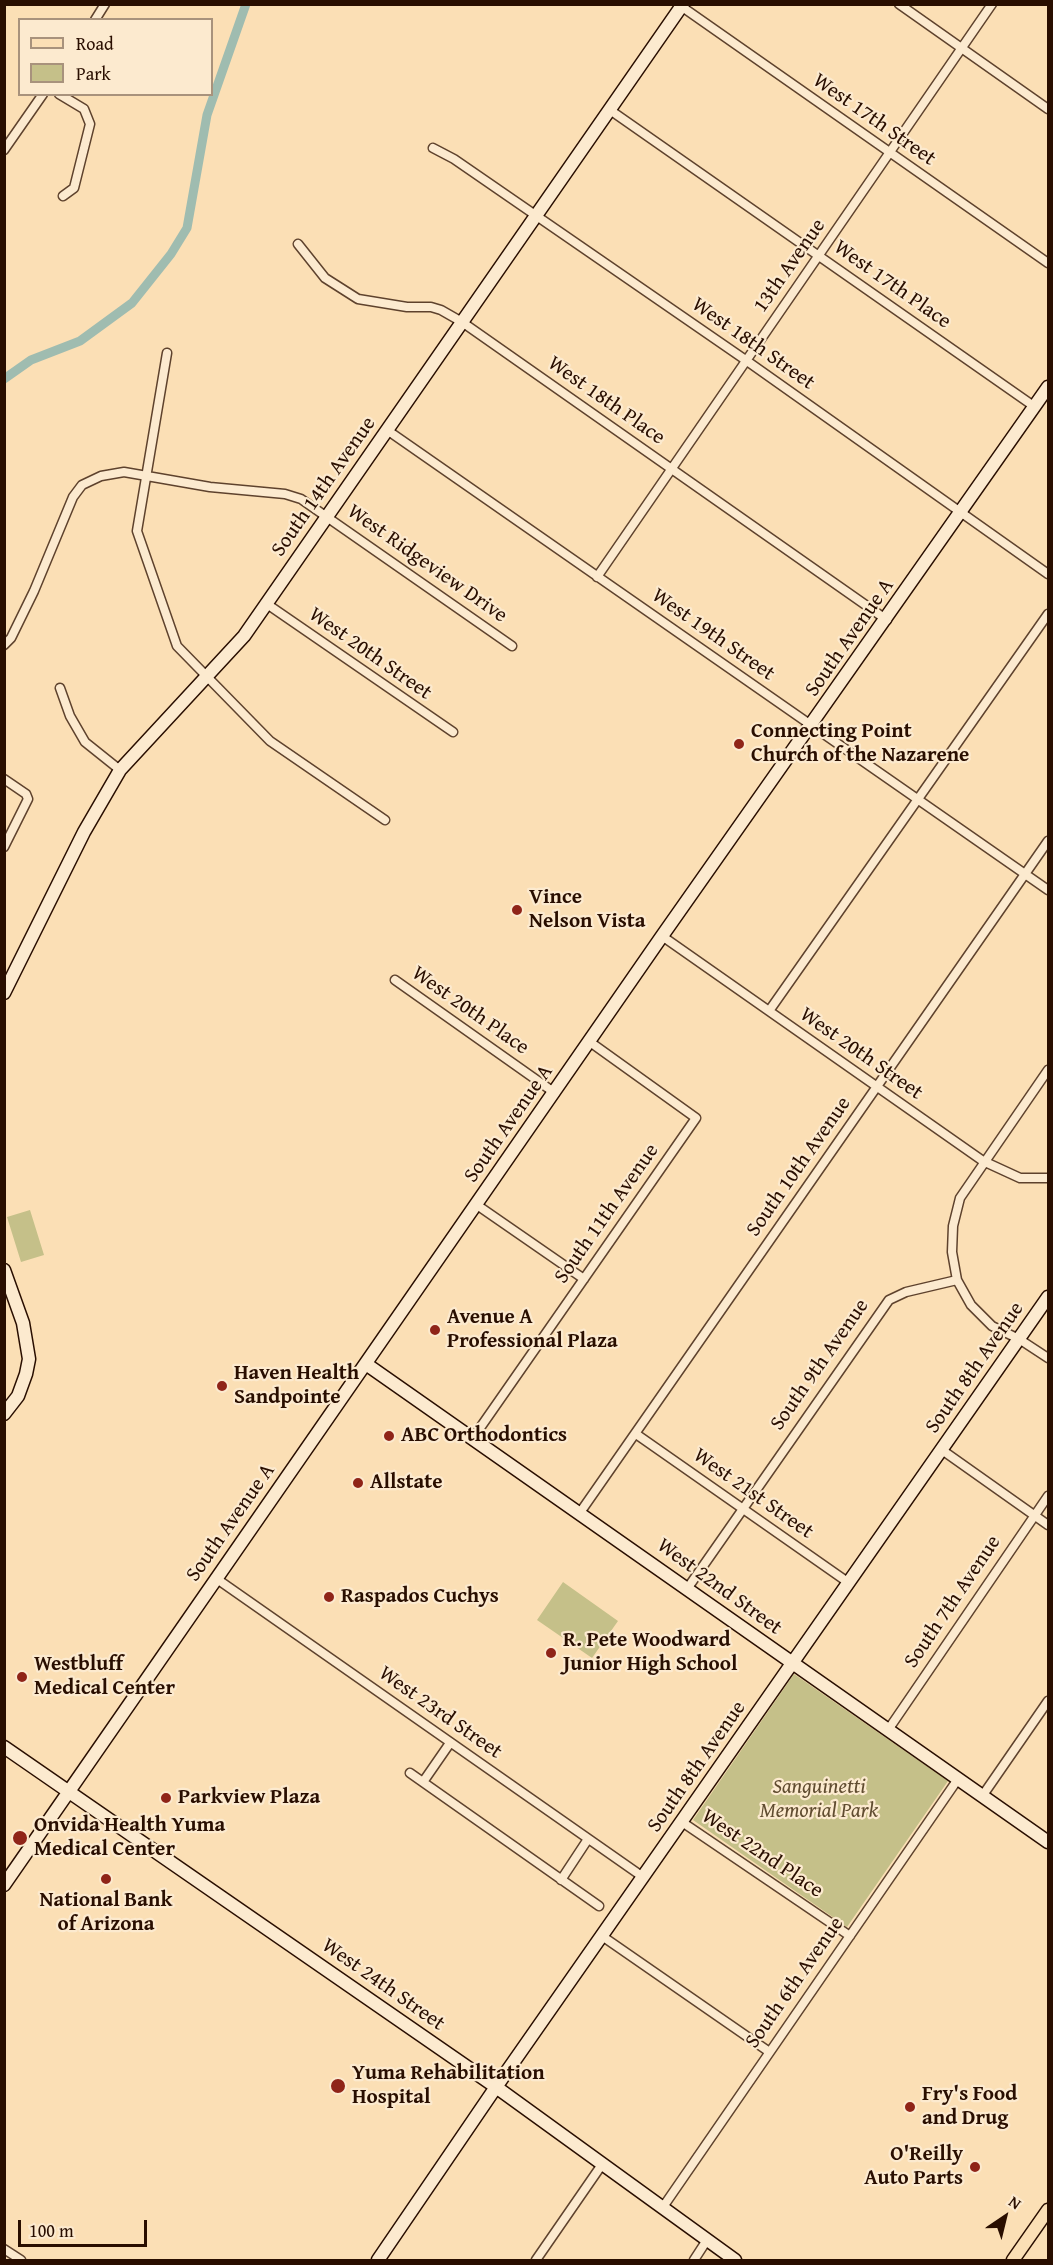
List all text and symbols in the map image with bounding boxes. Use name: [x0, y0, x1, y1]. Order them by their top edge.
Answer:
legend: [18, 18, 213, 96]
text: Road: [76, 30, 114, 57]
text: Park: [76, 60, 111, 87]
street label: West 17th Street: [808, 68, 940, 172]
street label: 13th Avenue: [749, 214, 831, 318]
street label: West 17th Place: [828, 235, 956, 335]
street label: West 18th Street: [687, 292, 819, 396]
street label: West 18th Place: [542, 351, 670, 451]
street label: South 14th Avenue: [266, 412, 382, 562]
street label: West Ridgeview Drive: [342, 499, 512, 629]
street label: South Avenue A: [800, 574, 900, 702]
street label: West 19th Street: [647, 583, 779, 687]
street label: West 20th Street: [304, 602, 436, 706]
place label: Connecting Point Church of the Nazarene: [751, 719, 969, 769]
marker: Connecting Point Church of the Nazarene: [732, 737, 746, 751]
place label: Vince Nelson Vista: [529, 885, 645, 935]
marker: Vince Nelson Vista: [510, 903, 524, 917]
street label: West 20th Place: [406, 961, 534, 1061]
street label: West 20th Street: [795, 1002, 927, 1106]
street label: South Avenue A: [459, 1060, 559, 1188]
street label: South 10th Avenue: [741, 1092, 857, 1242]
street label: South 11th Avenue: [549, 1139, 665, 1289]
street label: South 9th Avenue: [765, 1294, 875, 1436]
street label: South 8th Avenue: [920, 1297, 1030, 1439]
place label: Avenue A Professional Plaza: [447, 1305, 618, 1355]
marker: Avenue A Professional Plaza: [428, 1323, 442, 1337]
place label: Haven Health Sandpointe: [234, 1361, 359, 1411]
marker: Haven Health Sandpointe: [215, 1379, 229, 1393]
place label: ABC Orthodontics: [401, 1423, 567, 1449]
marker: ABC Orthodontics: [382, 1429, 396, 1443]
street label: West 21st Street: [688, 1443, 818, 1545]
street label: South Avenue A: [181, 1459, 281, 1587]
place label: Allstate: [370, 1470, 442, 1496]
marker: Allstate: [351, 1476, 365, 1490]
street label: South 7th Avenue: [899, 1531, 1007, 1673]
street label: West 22nd Street: [652, 1533, 786, 1641]
place label: Raspados Cuchys: [341, 1584, 499, 1610]
marker: Raspados Cuchys: [322, 1590, 336, 1604]
place label: R. Pete Woodward Junior High School: [563, 1628, 737, 1678]
marker: R. Pete Woodward Junior High School: [544, 1646, 558, 1660]
place label: Westbluff Medical Center: [34, 1652, 175, 1702]
street label: West 23rd Street: [373, 1661, 507, 1765]
marker: Westbluff Medical Center: [15, 1670, 29, 1684]
street label: South 8th Avenue: [642, 1696, 752, 1838]
park label: Sanguinetti Memorial Park: [760, 1775, 878, 1825]
place label: Parkview Plaza: [178, 1785, 320, 1811]
marker: Parkview Plaza: [159, 1791, 173, 1805]
street label: West 22nd Place: [696, 1804, 828, 1904]
place label: Onvida Health Yuma Medical Center: [34, 1813, 225, 1863]
marker: Onvida Health Yuma Medical Center: [11, 1829, 29, 1847]
marker: National Bank of Arizona: [99, 1872, 113, 1886]
place label: National Bank of Arizona: [40, 1888, 172, 1938]
street label: South 6th Avenue: [740, 1912, 850, 2054]
street label: West 24th Street: [317, 1933, 449, 2037]
place label: Yuma Rehabilitation Hospital: [352, 2061, 545, 2111]
marker: Yuma Rehabilitation Hospital: [329, 2077, 347, 2095]
place label: Fry's Food and Drug: [922, 2082, 1017, 2132]
marker: Fry's Food and Drug: [903, 2100, 917, 2114]
place label: O'Reilly Auto Parts: [864, 2142, 963, 2192]
marker: O'Reilly Auto Parts: [968, 2160, 982, 2174]
north arrow: [975, 2187, 1035, 2247]
text: N: [1004, 2189, 1027, 2215]
scale bar: [21, 2208, 150, 2246]
text: 100 m: [29, 2217, 74, 2244]

